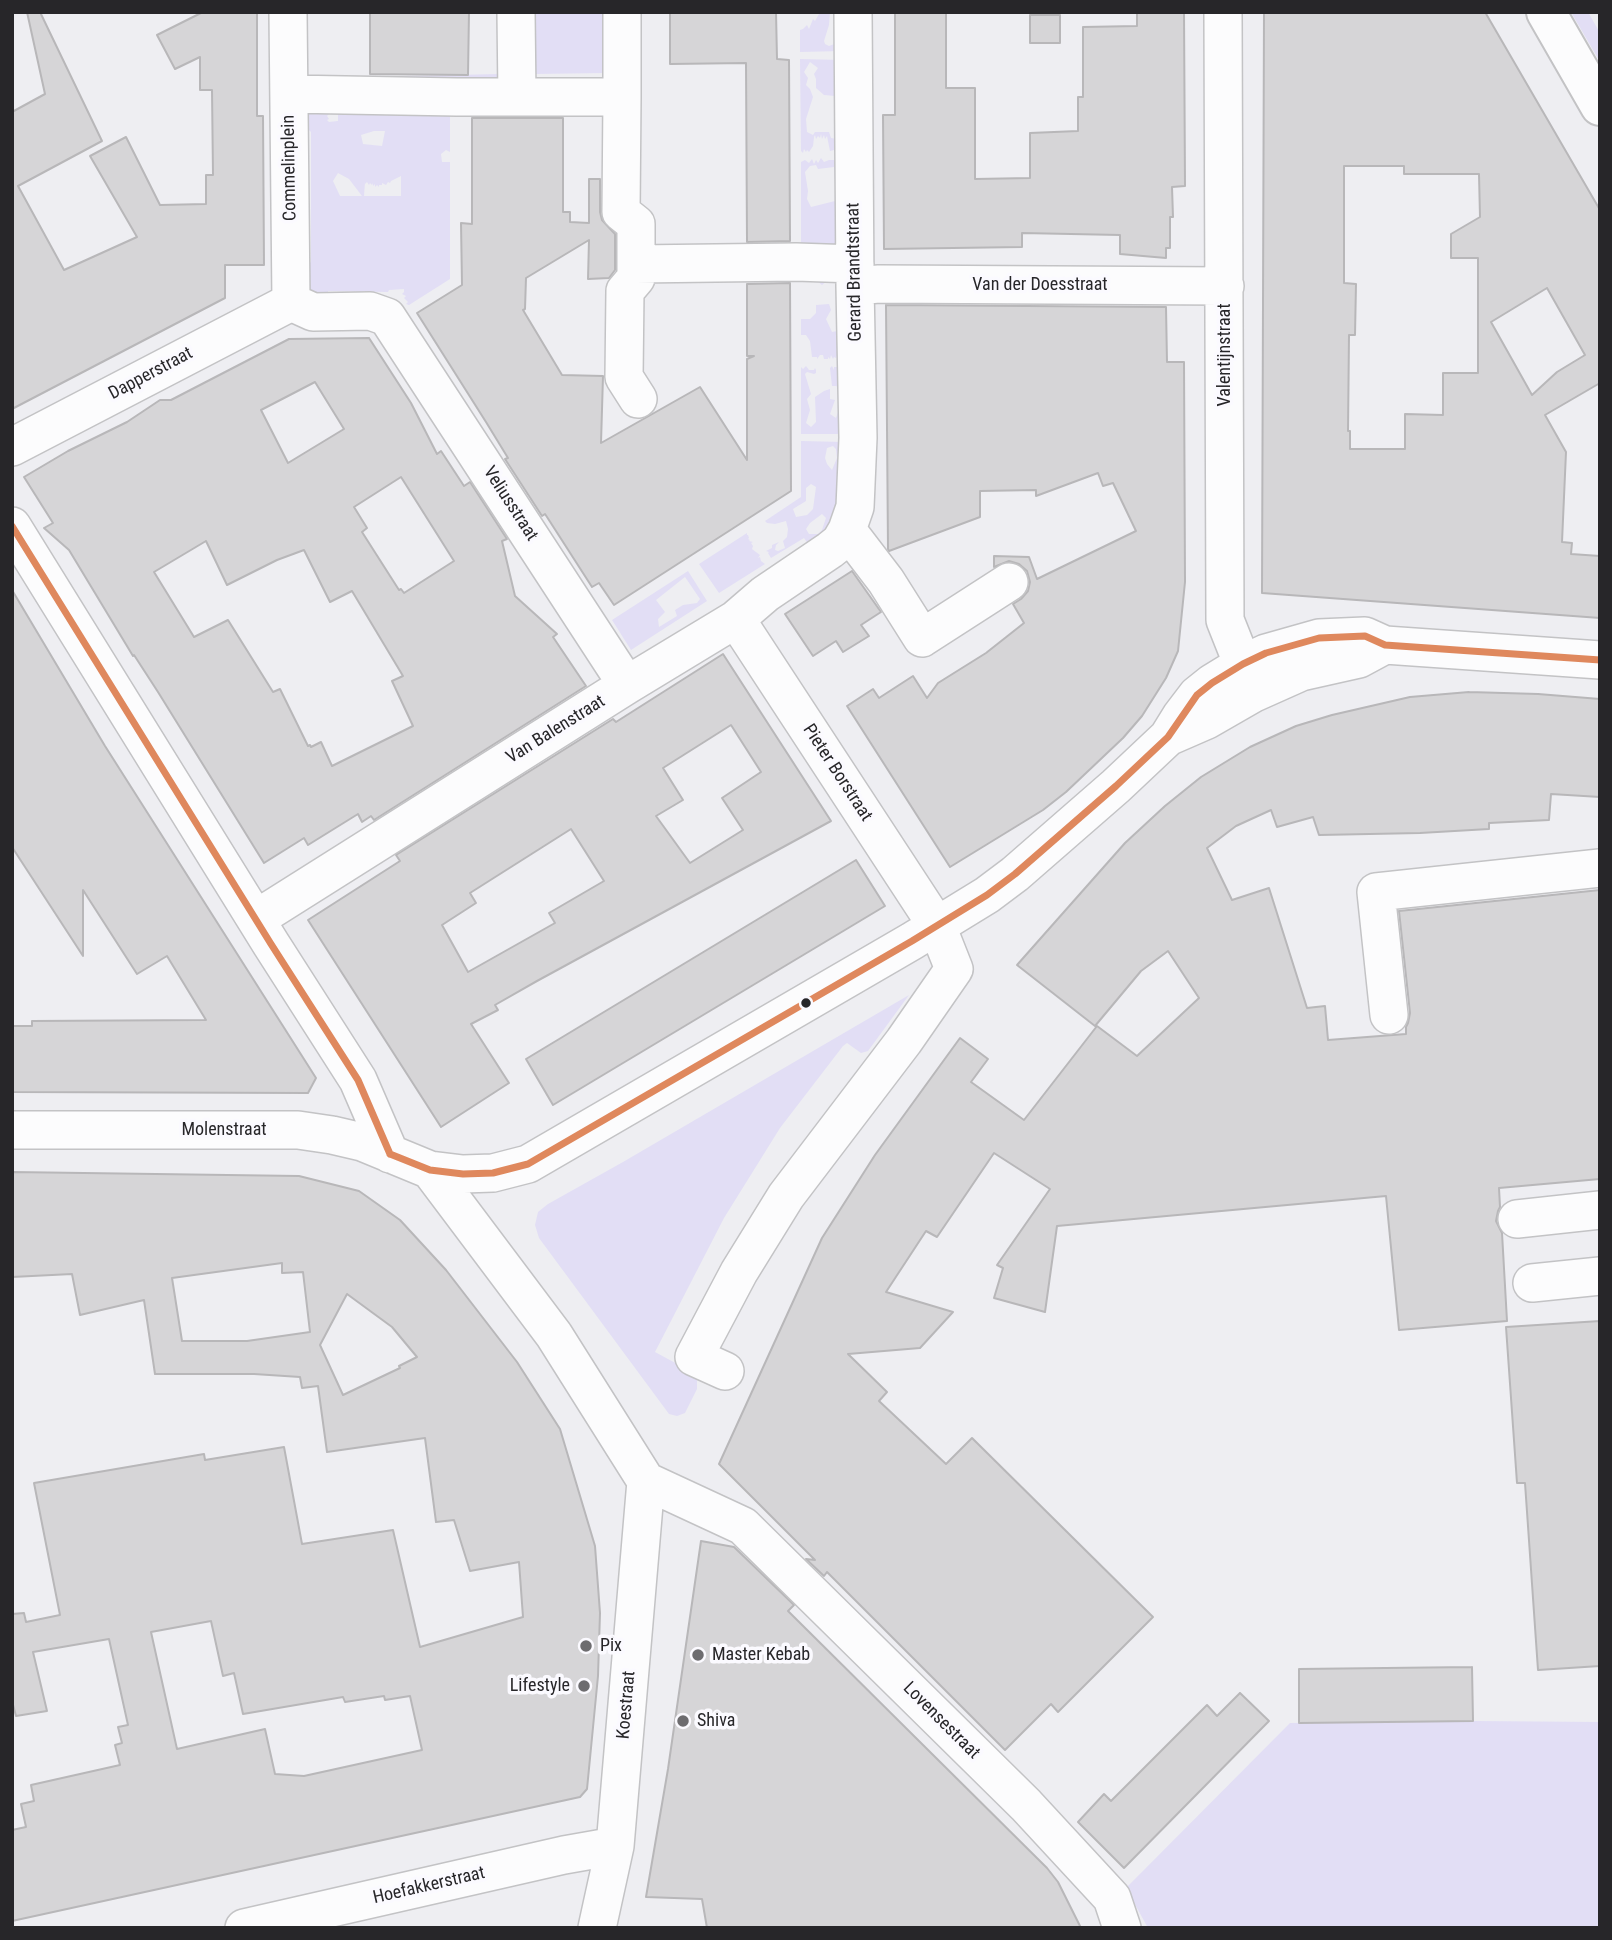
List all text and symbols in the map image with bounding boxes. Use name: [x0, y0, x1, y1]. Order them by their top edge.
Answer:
street label: Commelinplein: [278, 115, 302, 221]
street label: Gerard Brandtstraat: [843, 202, 867, 342]
street label: Van der Doesstraat: [972, 274, 1108, 296]
street label: Valentijnstraat: [1214, 303, 1236, 407]
street label: Dapperstraat: [105, 343, 197, 405]
street label: Veliusstraat: [478, 463, 542, 545]
street label: Van Balenstraat: [503, 691, 609, 769]
street label: Pieter Borstraat: [798, 720, 876, 826]
unlabelled marker: [799, 996, 813, 1010]
street label: Molenstraat: [181, 1119, 267, 1141]
place label: Pix: [600, 1635, 622, 1657]
marker: Pix: [578, 1638, 594, 1654]
place label: Master Kebab: [712, 1644, 810, 1666]
marker: Master Kebab: [690, 1647, 706, 1663]
street label: Koestraat: [613, 1670, 641, 1740]
place label: Lifestyle: [510, 1675, 570, 1697]
marker: Lifestyle: [576, 1678, 592, 1694]
street label: Lovensestraat: [898, 1678, 984, 1764]
place label: Shiva: [697, 1710, 735, 1732]
marker: Shiva: [675, 1713, 691, 1729]
street label: Hoefakkerstraat: [371, 1863, 487, 1909]

